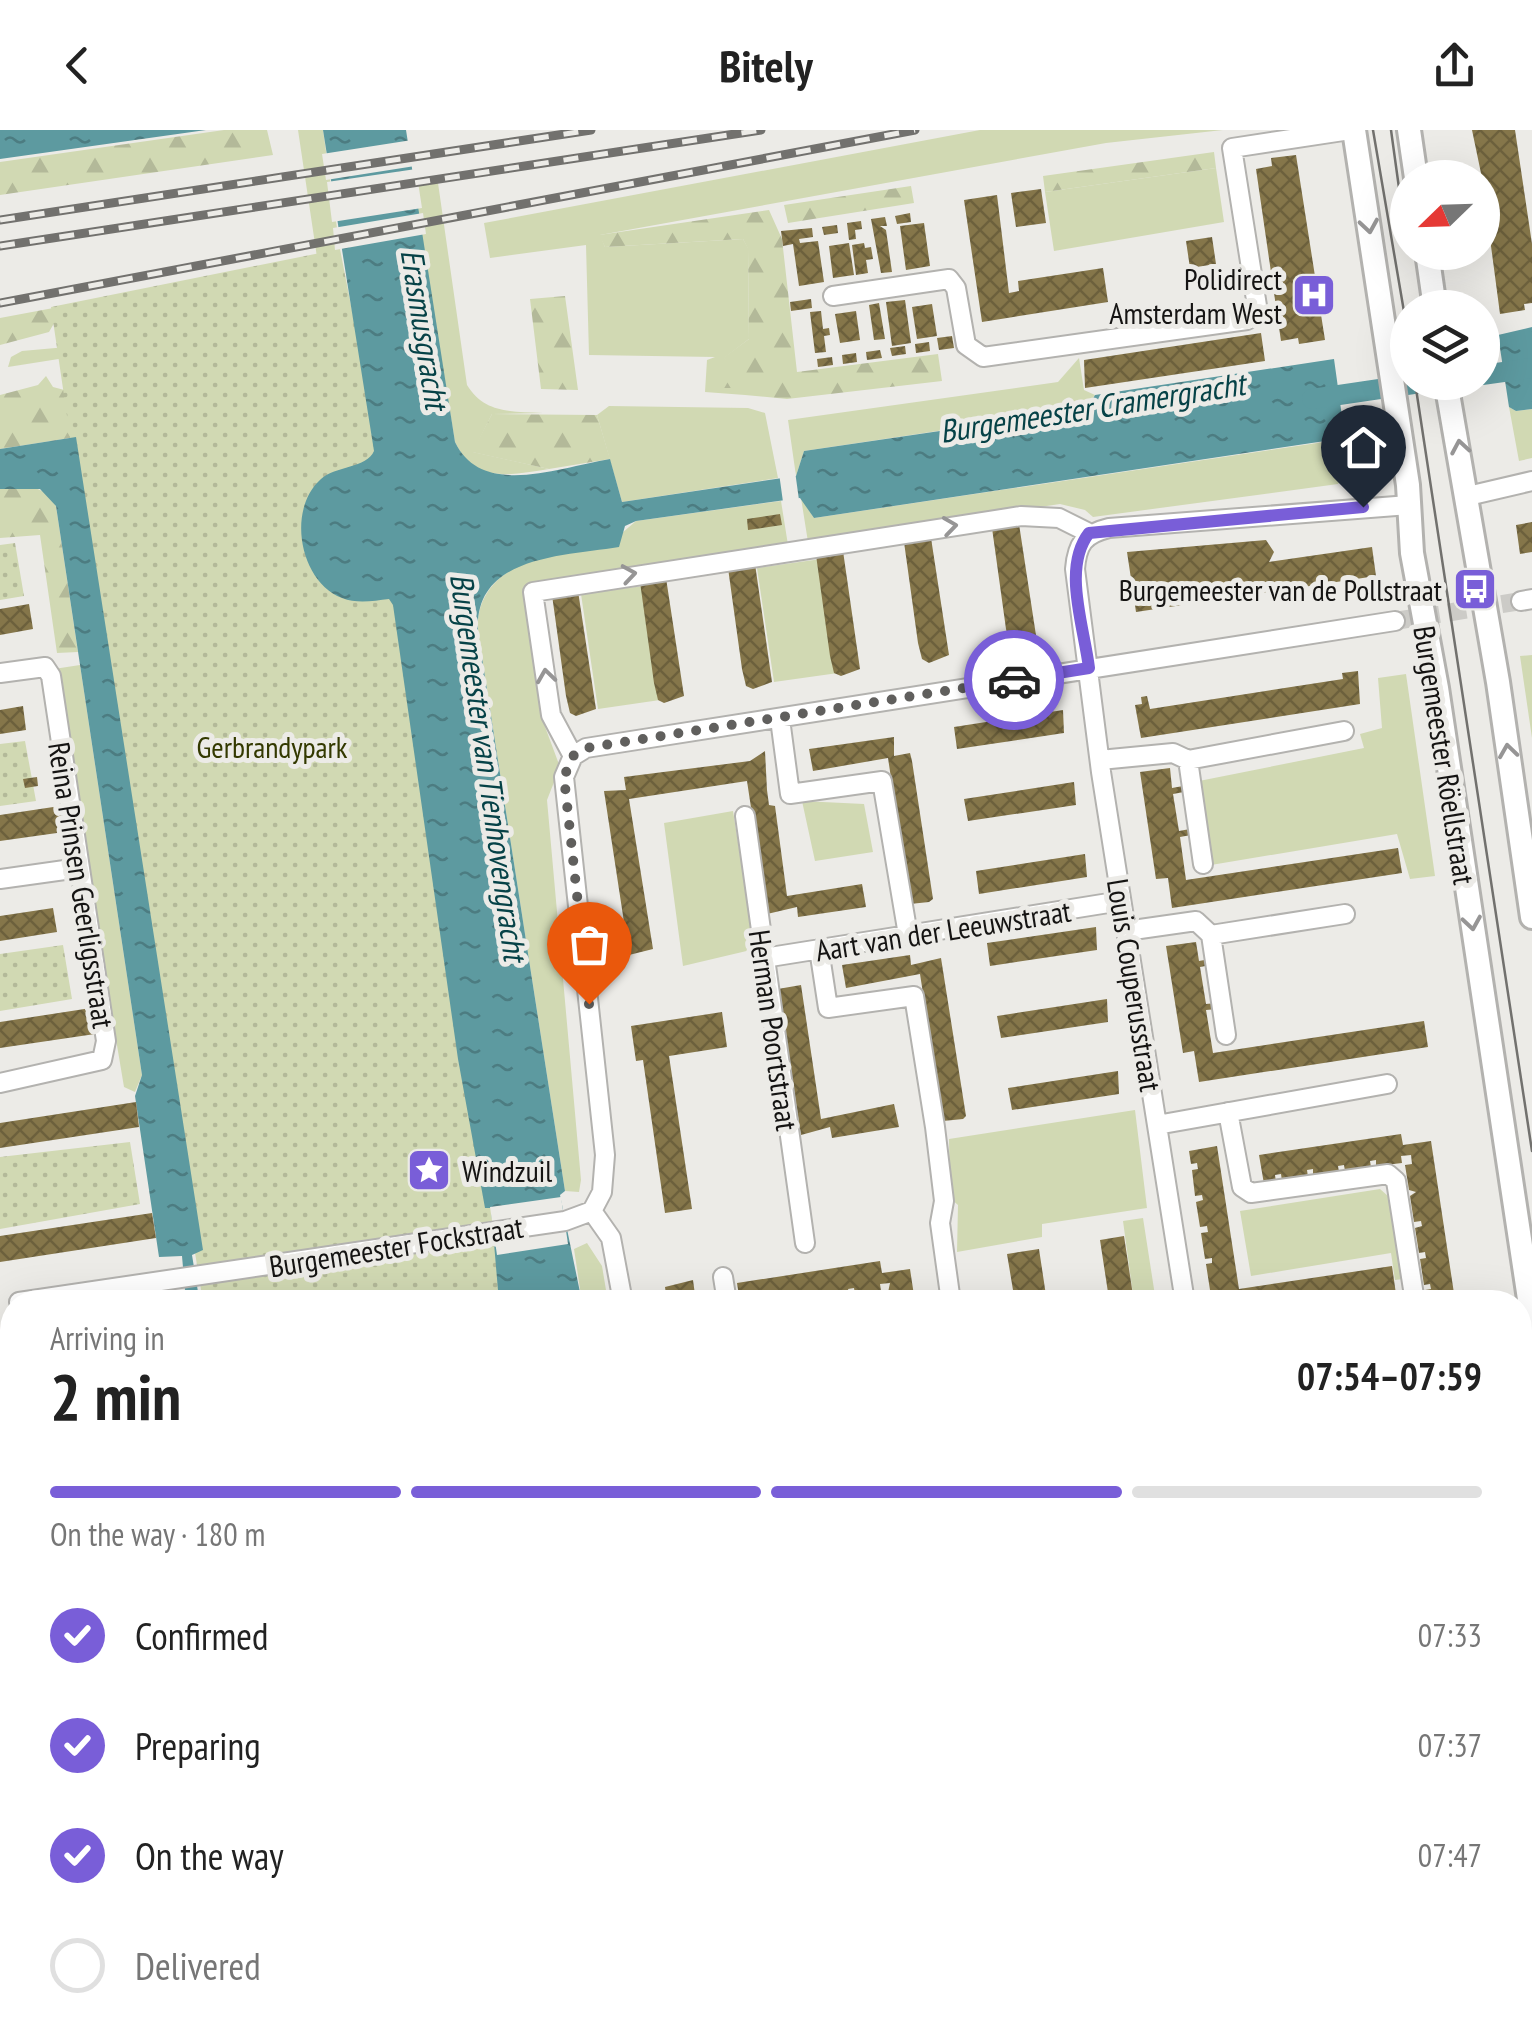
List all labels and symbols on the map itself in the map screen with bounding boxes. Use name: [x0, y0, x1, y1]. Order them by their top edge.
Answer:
north arrow: [1390, 160, 1500, 270]
one-way arrow: [1358, 218, 1379, 235]
water label: Erasmusgracht: [392, 246, 459, 415]
place label: Polidirect Amsterdam West: [1109, 259, 1283, 332]
hospital icon: Polidirect Amsterdam West: [1291, 272, 1337, 318]
water label: Burgemeester Cramergracht: [937, 362, 1251, 452]
pin: [1321, 405, 1406, 508]
one-way arrow: [1450, 439, 1471, 455]
one-way arrow: [942, 517, 959, 538]
one-way arrow: [621, 564, 637, 585]
bus stop icon: Burgemeester van de Pollstraat: [1452, 566, 1498, 612]
place label: Burgemeester van de Pollstraat: [1119, 570, 1443, 609]
water label: Burgemeester van Tienhovengracht: [441, 571, 537, 966]
street label: Burgemeester Röellstraat: [1405, 623, 1485, 888]
courier: [964, 630, 1064, 730]
one-way arrow: [536, 668, 557, 684]
park label: Gerbrandypark: [197, 727, 348, 766]
street label: Reina Prinsen Geerligsstraat: [40, 739, 124, 1032]
one-way arrow: [1499, 743, 1520, 759]
street label: Louis Couperusstraat: [1099, 876, 1171, 1095]
street label: Aart van der Leeuwstraat: [813, 890, 1074, 969]
pin: [547, 902, 632, 1005]
one-way arrow: [1461, 914, 1482, 931]
street label: Herman Poortstraat: [741, 927, 807, 1134]
place icon: Windzuil: [406, 1147, 452, 1193]
place label: Windzuil: [462, 1151, 552, 1190]
street label: Burgemeester Fockstraat: [266, 1207, 526, 1285]

